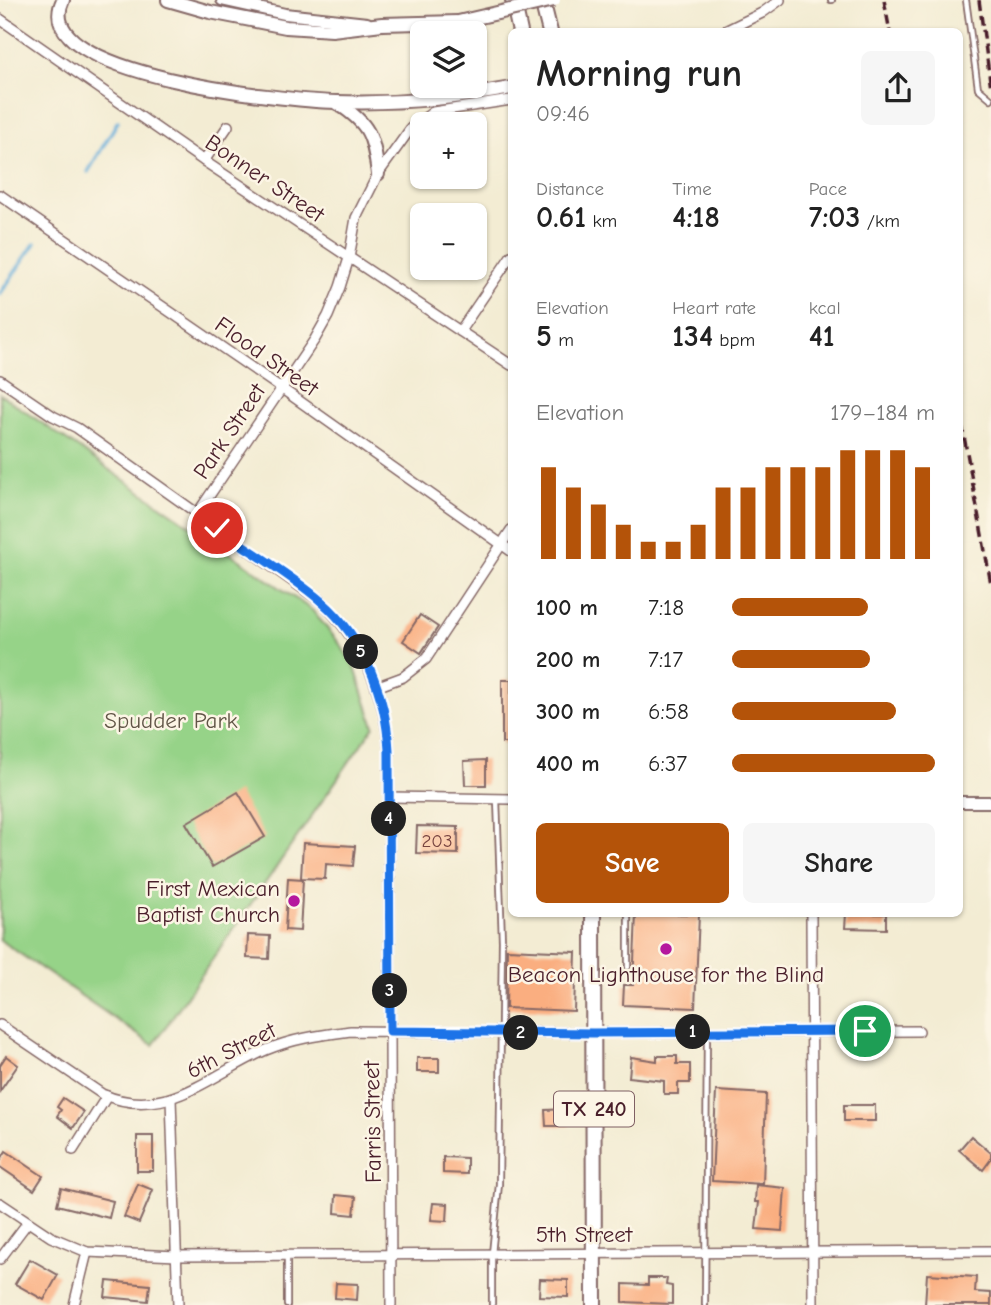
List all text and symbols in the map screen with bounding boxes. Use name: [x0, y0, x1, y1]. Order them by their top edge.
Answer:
map controls: [410, 21, 487, 280]
button: layers: [410, 21, 487, 98]
button: share: [861, 51, 935, 125]
text: Morning run: [536, 52, 742, 96]
text: 09:46: [536, 100, 590, 127]
button: +: [410, 112, 487, 189]
street label: Bonner Street: [200, 129, 331, 229]
text: Distance: [536, 178, 604, 200]
text: Time: [672, 178, 712, 200]
text: Pace: [809, 178, 847, 200]
text: 0.61: [536, 200, 586, 235]
text: 4:18: [672, 200, 720, 235]
text: 7:03: [809, 200, 860, 235]
button: −: [410, 203, 487, 280]
text: km: [586, 210, 617, 232]
text: /km: [860, 210, 900, 232]
text: Elevation: [536, 297, 609, 319]
text: Heart rate: [672, 297, 756, 319]
text: kcal: [809, 297, 841, 319]
street label: Flood Street: [210, 311, 325, 403]
text: 5: [536, 319, 552, 354]
text: 134: [672, 319, 713, 354]
text: 41: [809, 319, 835, 354]
text: m: [552, 329, 574, 351]
text: bpm: [713, 329, 755, 351]
street label: Park Street: [188, 377, 272, 484]
text: Elevation: [536, 399, 624, 426]
text: 179–184 m: [830, 399, 935, 426]
pin: [187, 498, 247, 558]
icon: check: [198, 509, 236, 547]
text: 100 m: [536, 594, 598, 621]
text: 7:18: [648, 594, 684, 621]
pin: 5: [344, 634, 378, 670]
text: 5: [355, 640, 366, 662]
text: 200 m: [536, 646, 600, 673]
text: 7:17: [648, 646, 683, 673]
text: 300 m: [536, 698, 600, 725]
text: 6:58: [648, 698, 689, 725]
park label: Spudder Park: [104, 707, 238, 734]
text: 400 m: [536, 750, 600, 777]
text: 6:37: [648, 750, 687, 777]
pin: 4: [372, 802, 406, 836]
text: 4: [384, 807, 393, 829]
button: Save: [536, 823, 729, 903]
button: Share: [743, 823, 935, 903]
house number: 203: [421, 830, 453, 852]
place label: First Mexican Baptist Church: [136, 875, 280, 928]
marker: First Mexican Baptist Church: [286, 893, 302, 909]
marker: Beacon Lighthouse for the Blind: [658, 941, 674, 957]
place label: Beacon Lighthouse for the Blind: [508, 961, 824, 988]
pin: 3: [372, 974, 408, 1009]
text: 3: [385, 979, 394, 1001]
pin: [835, 1001, 895, 1061]
icon: arrive: [846, 1012, 884, 1050]
pin: 1: [676, 1014, 710, 1050]
street label: 6th Street: [182, 1016, 282, 1084]
pin: 2: [504, 1016, 538, 1050]
text: 1: [689, 1020, 696, 1042]
text: 2: [516, 1021, 525, 1043]
street label: Farris Street: [358, 1059, 387, 1183]
road number: TX 240: [554, 1092, 634, 1126]
street label: 5th Street: [536, 1221, 634, 1248]

